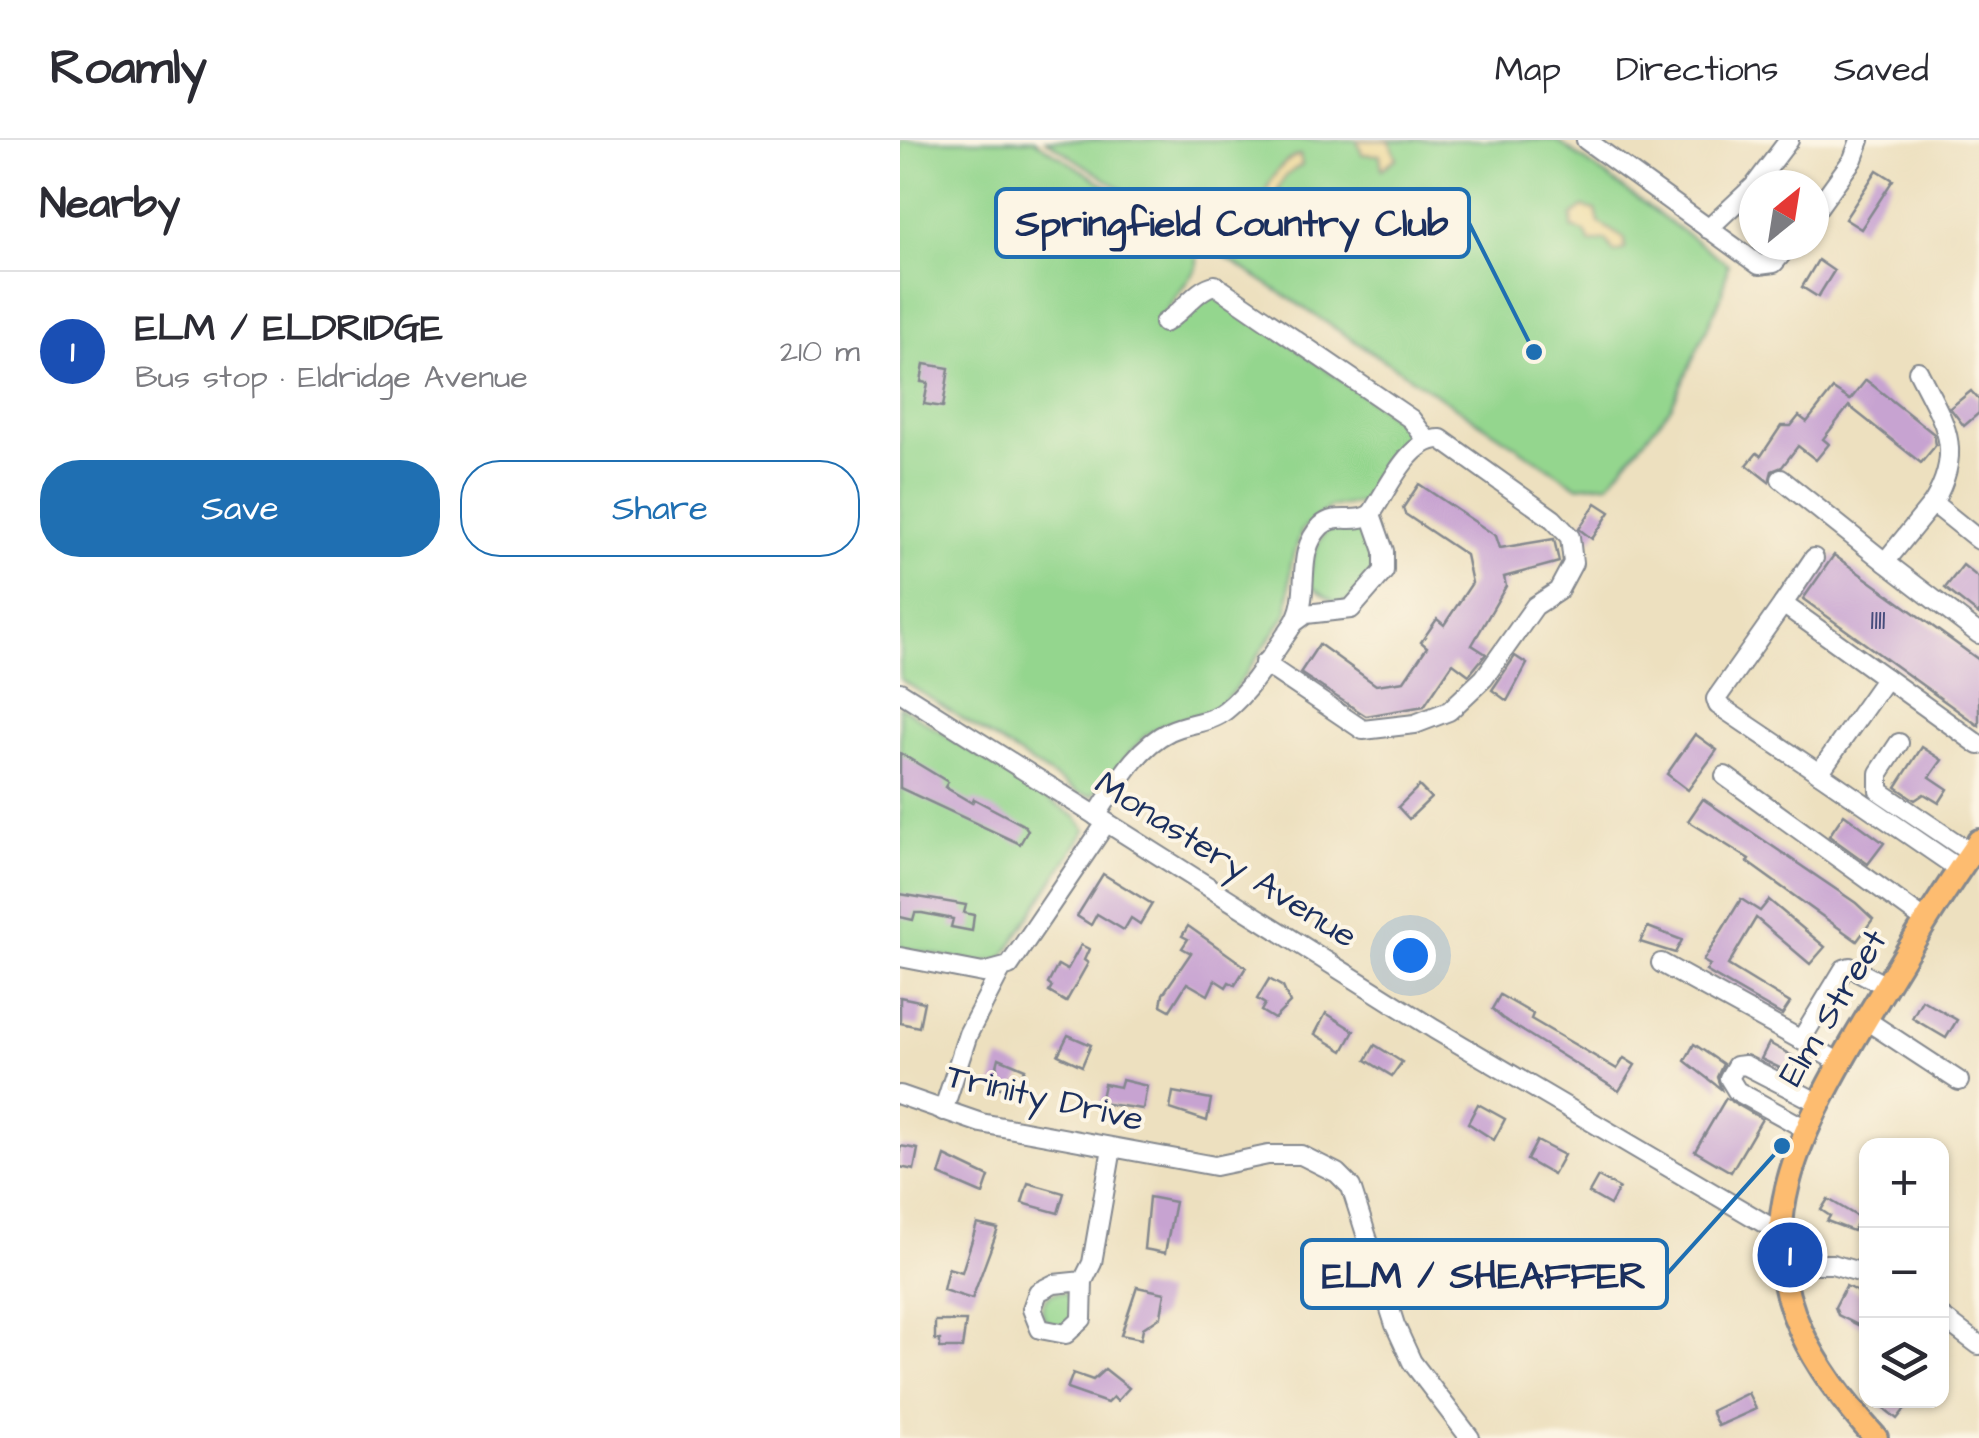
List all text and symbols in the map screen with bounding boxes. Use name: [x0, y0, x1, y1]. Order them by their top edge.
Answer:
text: Roamly: [50, 36, 207, 102]
text: Map: [1495, 45, 1561, 94]
text: Directions: [1616, 45, 1779, 94]
text: Saved: [1834, 45, 1929, 94]
north arrow: [1739, 170, 1829, 260]
text: Nearby: [40, 176, 180, 234]
callout: Springfield Country Club: [996, 189, 1469, 257]
text: Springfield Country Club: [1015, 199, 1449, 253]
text: ELM / ELDRIDGE: [135, 303, 443, 355]
text: 1: [70, 329, 75, 374]
text: 210 m: [780, 329, 860, 374]
text: Bus stop · Eldridge Avenue: [135, 355, 528, 400]
button: Save: [40, 460, 440, 557]
button: Share: [460, 460, 860, 557]
house number: 1111: [1870, 599, 1886, 641]
street label: Monastery Avenue: [1085, 760, 1367, 961]
street label: Elm Street: [1767, 920, 1899, 1096]
your location: [1385, 930, 1436, 981]
street label: Trinity Drive: [941, 1052, 1148, 1145]
map controls: [1859, 1138, 1949, 1408]
button: +: [1859, 1138, 1949, 1228]
pin: 1: [1758, 1218, 1822, 1292]
button: −: [1859, 1228, 1949, 1318]
callout: ELM / SHEAFFER: [1302, 1240, 1667, 1308]
text: ELM / SHEAFFER: [1322, 1251, 1646, 1303]
button: layers: [1859, 1318, 1949, 1408]

